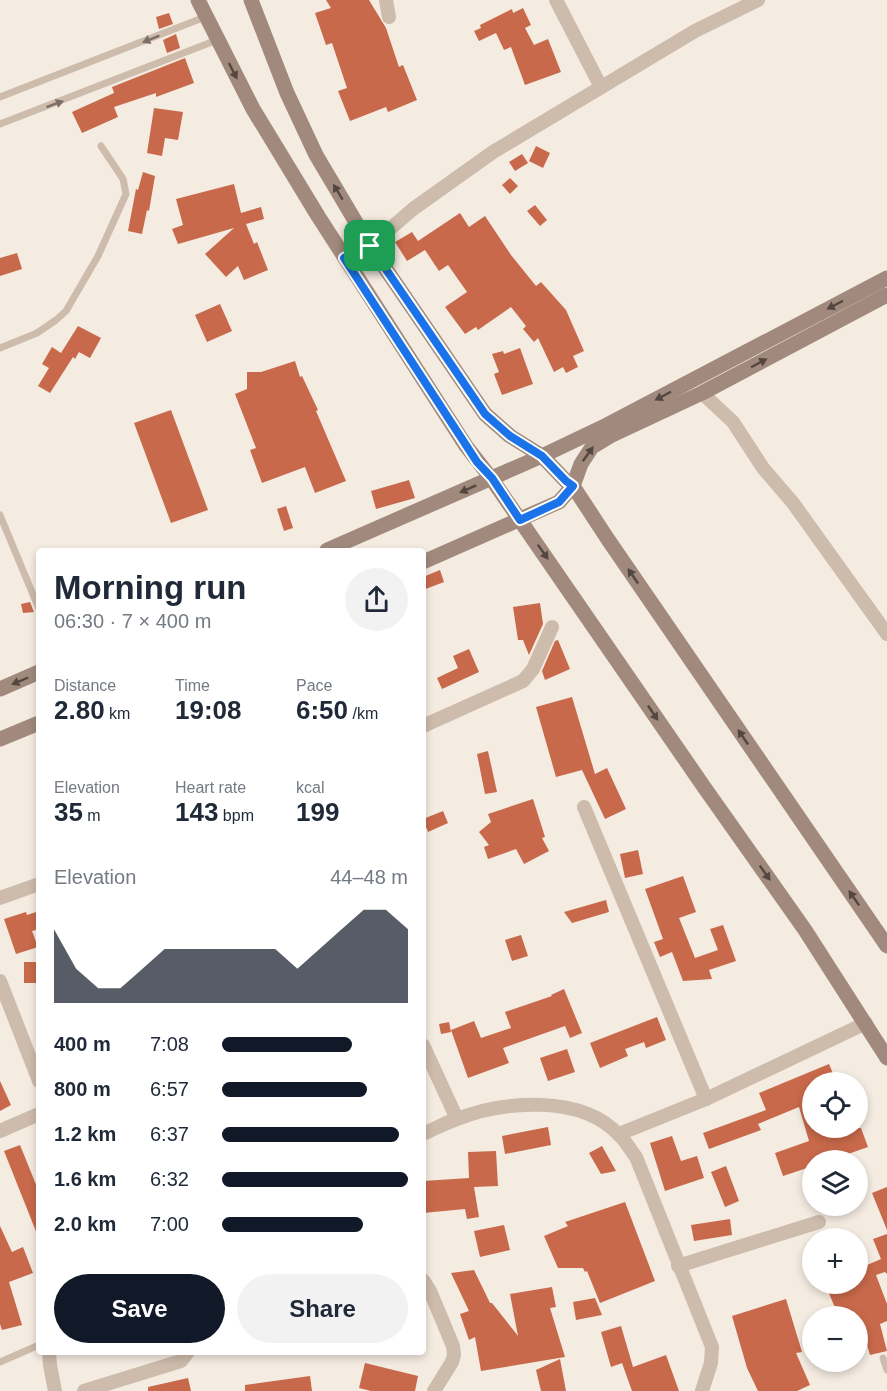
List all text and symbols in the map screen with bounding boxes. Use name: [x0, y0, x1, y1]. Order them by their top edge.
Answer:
one-way arrow: [142, 35, 160, 44]
one-way arrow: [228, 63, 238, 80]
one-way arrow: [46, 98, 64, 108]
one-way arrow: [333, 183, 343, 200]
pin: [344, 220, 395, 271]
icon: arrive: [353, 229, 386, 262]
one-way arrow: [827, 300, 844, 310]
one-way arrow: [750, 358, 767, 368]
one-way arrow: [654, 391, 671, 401]
one-way arrow: [581, 446, 594, 462]
one-way arrow: [458, 484, 476, 494]
one-way arrow: [537, 544, 549, 560]
button: share: [345, 568, 408, 631]
text: Morning run: [54, 569, 246, 606]
one-way arrow: [627, 569, 639, 585]
text: 06:30 · 7 × 400 m: [54, 610, 211, 632]
one-way arrow: [10, 676, 28, 686]
text: Distance: [54, 677, 116, 694]
text: Time: [175, 677, 210, 694]
text: Pace: [296, 677, 332, 694]
text: 2.80: [54, 695, 105, 725]
text: 19:08: [175, 695, 242, 725]
text: 6:50: [296, 695, 348, 725]
text: km: [105, 705, 130, 722]
text: /km: [348, 705, 378, 722]
one-way arrow: [647, 705, 659, 721]
one-way arrow: [737, 730, 749, 746]
text: Elevation: [54, 779, 120, 796]
text: Heart rate: [175, 779, 246, 796]
text: kcal: [296, 779, 324, 796]
text: 35: [54, 797, 83, 827]
text: 143: [175, 797, 218, 827]
text: 199: [296, 797, 339, 827]
text: m: [83, 807, 101, 824]
text: bpm: [218, 807, 254, 824]
one-way arrow: [759, 865, 771, 881]
text: Elevation: [54, 866, 136, 888]
text: 44–48 m: [330, 866, 408, 888]
one-way arrow: [848, 890, 860, 906]
text: 400 m: [54, 1033, 111, 1055]
text: 7:08: [150, 1033, 189, 1055]
map controls: [802, 1072, 868, 1372]
button: locate: [802, 1072, 868, 1138]
text: 800 m: [54, 1078, 111, 1100]
text: 6:57: [150, 1078, 189, 1100]
text: 1.2 km: [54, 1123, 116, 1145]
text: 6:37: [150, 1123, 189, 1145]
button: layers: [802, 1150, 868, 1216]
text: 1.6 km: [54, 1168, 116, 1190]
text: 6:32: [150, 1168, 189, 1190]
text: 2.0 km: [54, 1213, 116, 1235]
text: 7:00: [150, 1213, 189, 1235]
button: +: [802, 1228, 868, 1294]
button: Save: [54, 1274, 225, 1343]
button: Share: [237, 1274, 408, 1343]
button: −: [802, 1306, 868, 1372]

